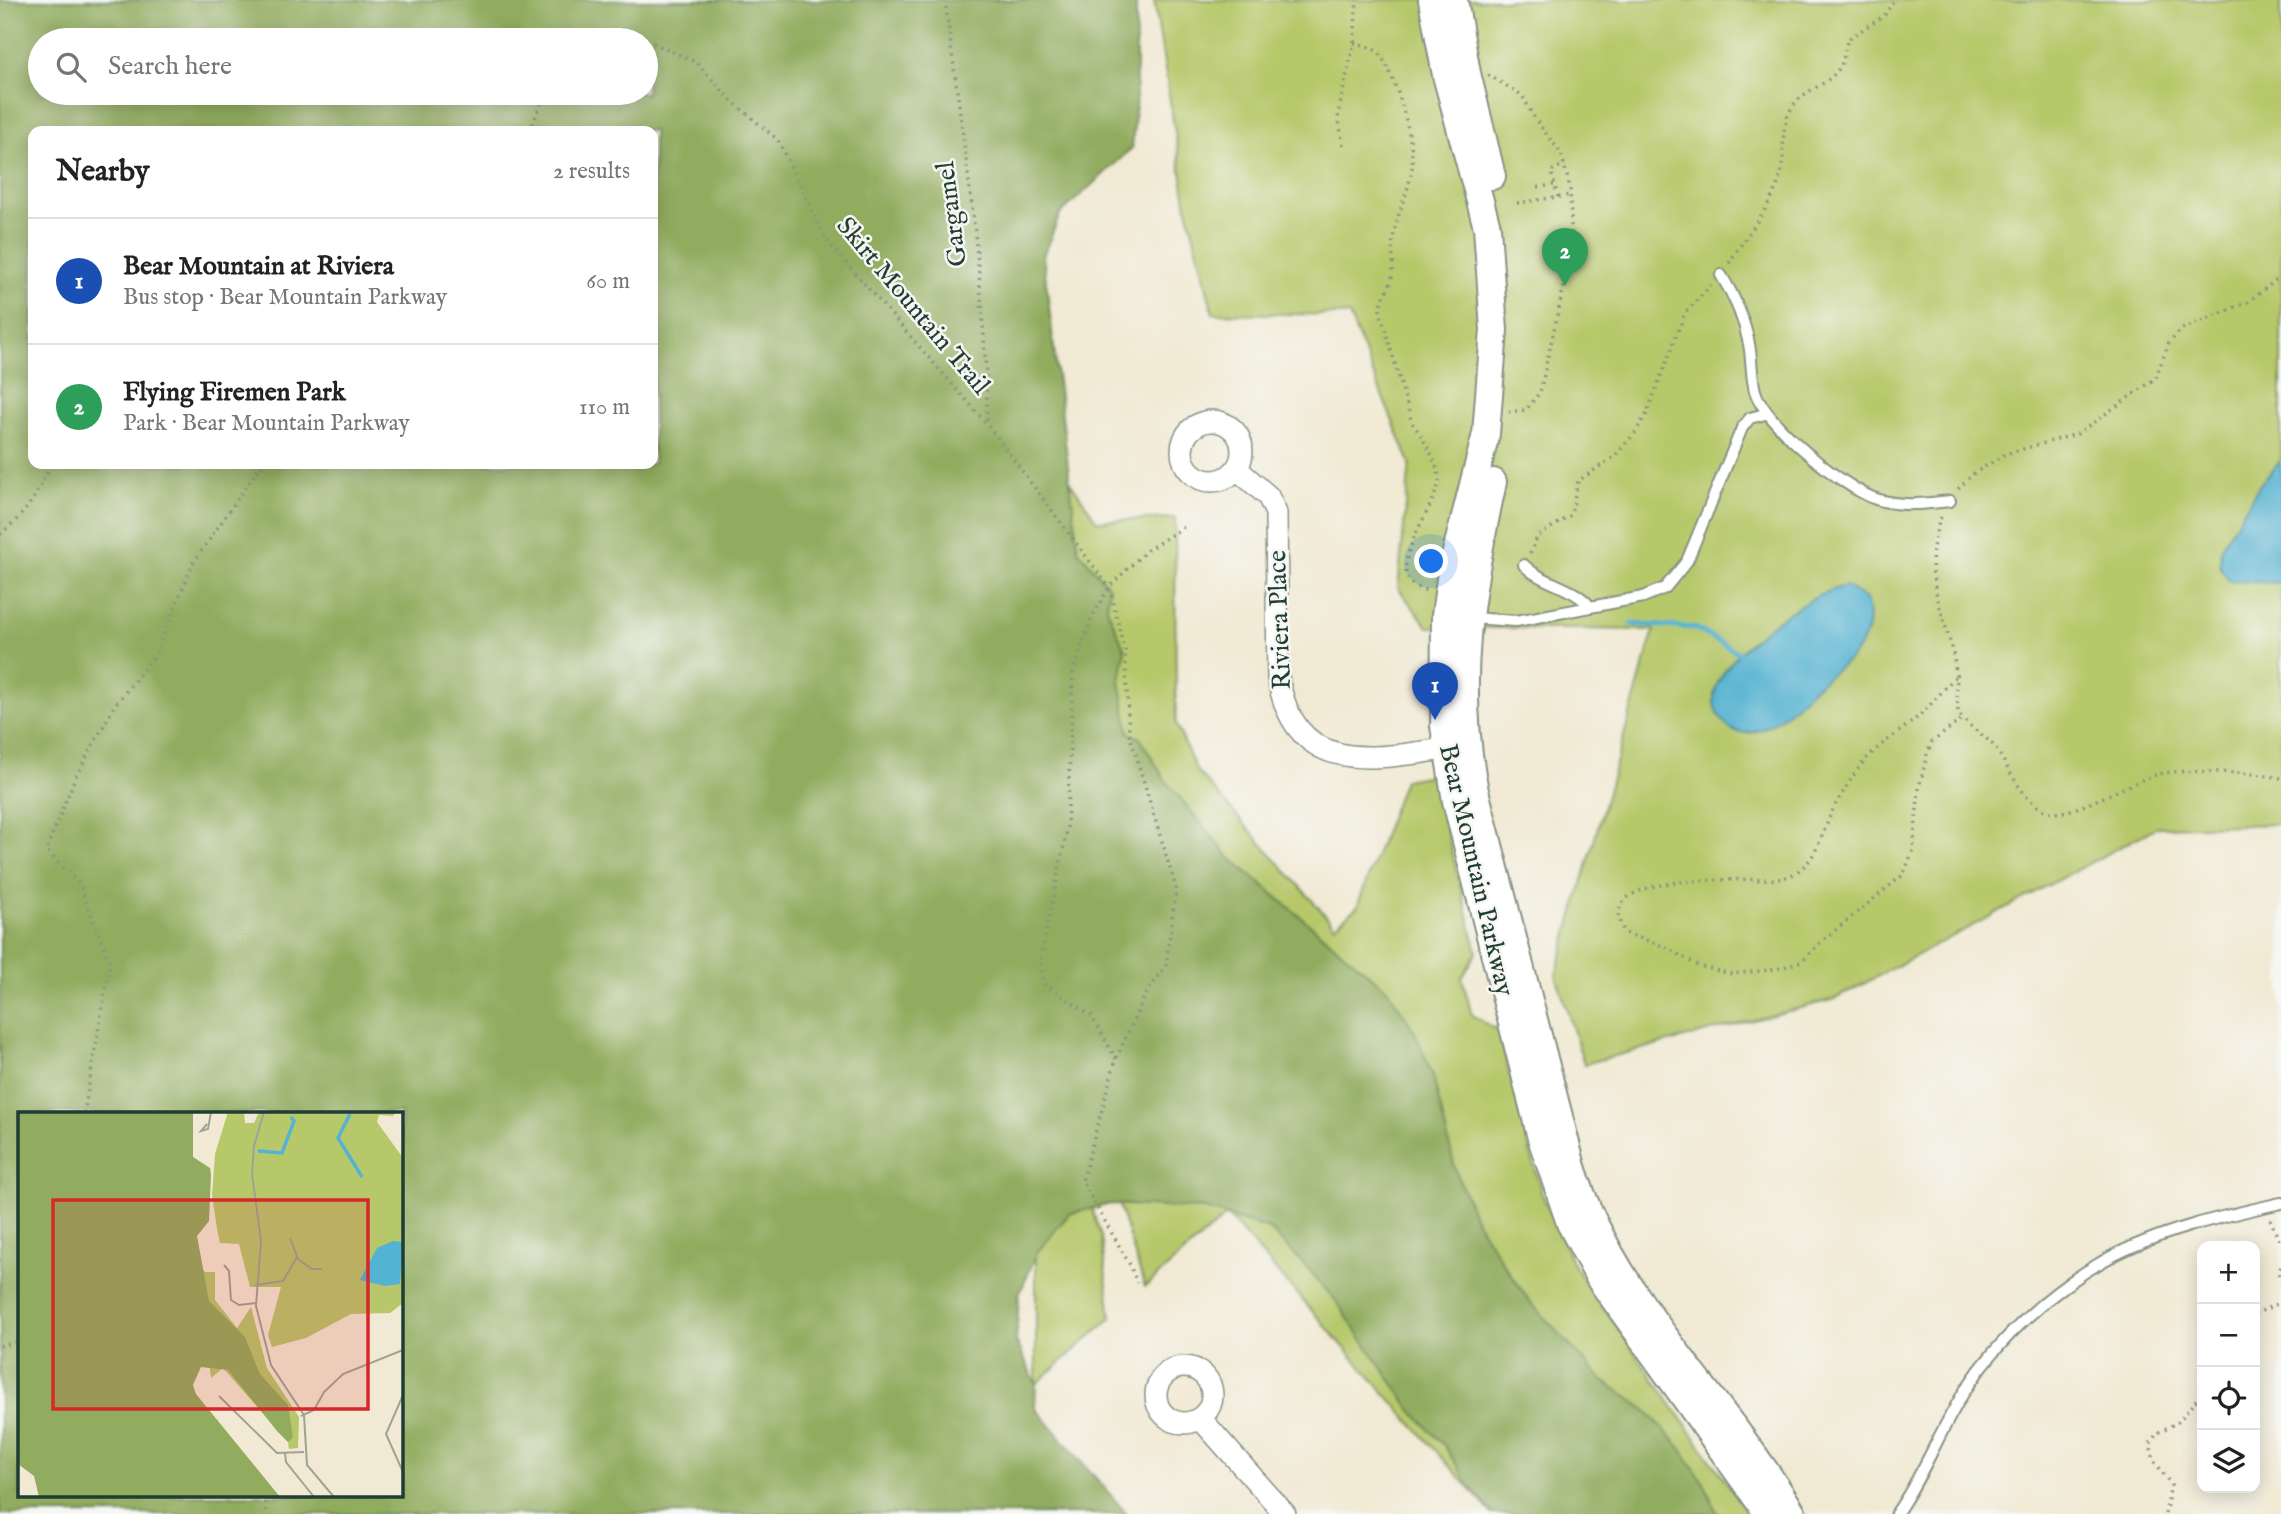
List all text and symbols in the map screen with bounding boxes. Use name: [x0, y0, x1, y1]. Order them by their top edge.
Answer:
search box: [28, 28, 658, 105]
icon: search: [52, 48, 90, 86]
text: Search here: [108, 50, 232, 83]
text: Nearby: [56, 153, 149, 191]
text: 2 results: [553, 157, 630, 186]
street label: Gargamel: [929, 159, 975, 269]
street label: Skirt Mountain Trail: [829, 210, 998, 402]
pin: 2: [1542, 228, 1588, 286]
text: Bear Mountain at Riviera: [123, 250, 394, 283]
text: 1: [75, 267, 83, 296]
text: 60 m: [586, 267, 630, 296]
text: Bus stop · Bear Mountain Parkway: [123, 283, 447, 312]
text: Flying Firemen Park: [123, 376, 346, 409]
text: 2: [74, 393, 84, 422]
text: 110 m: [579, 393, 630, 422]
text: Park · Bear Mountain Parkway: [123, 409, 410, 438]
your location: [1414, 544, 1448, 578]
street label: Riviera Place: [1261, 550, 1299, 690]
pin: 1: [1412, 662, 1458, 720]
street label: Bear Mountain Parkway: [1431, 741, 1521, 999]
inset map: [18, 1112, 402, 1496]
map controls: [2197, 1241, 2260, 1493]
button: +: [2197, 1241, 2260, 1304]
button: −: [2197, 1304, 2260, 1367]
button: locate: [2197, 1367, 2260, 1430]
button: layers: [2197, 1430, 2260, 1493]

